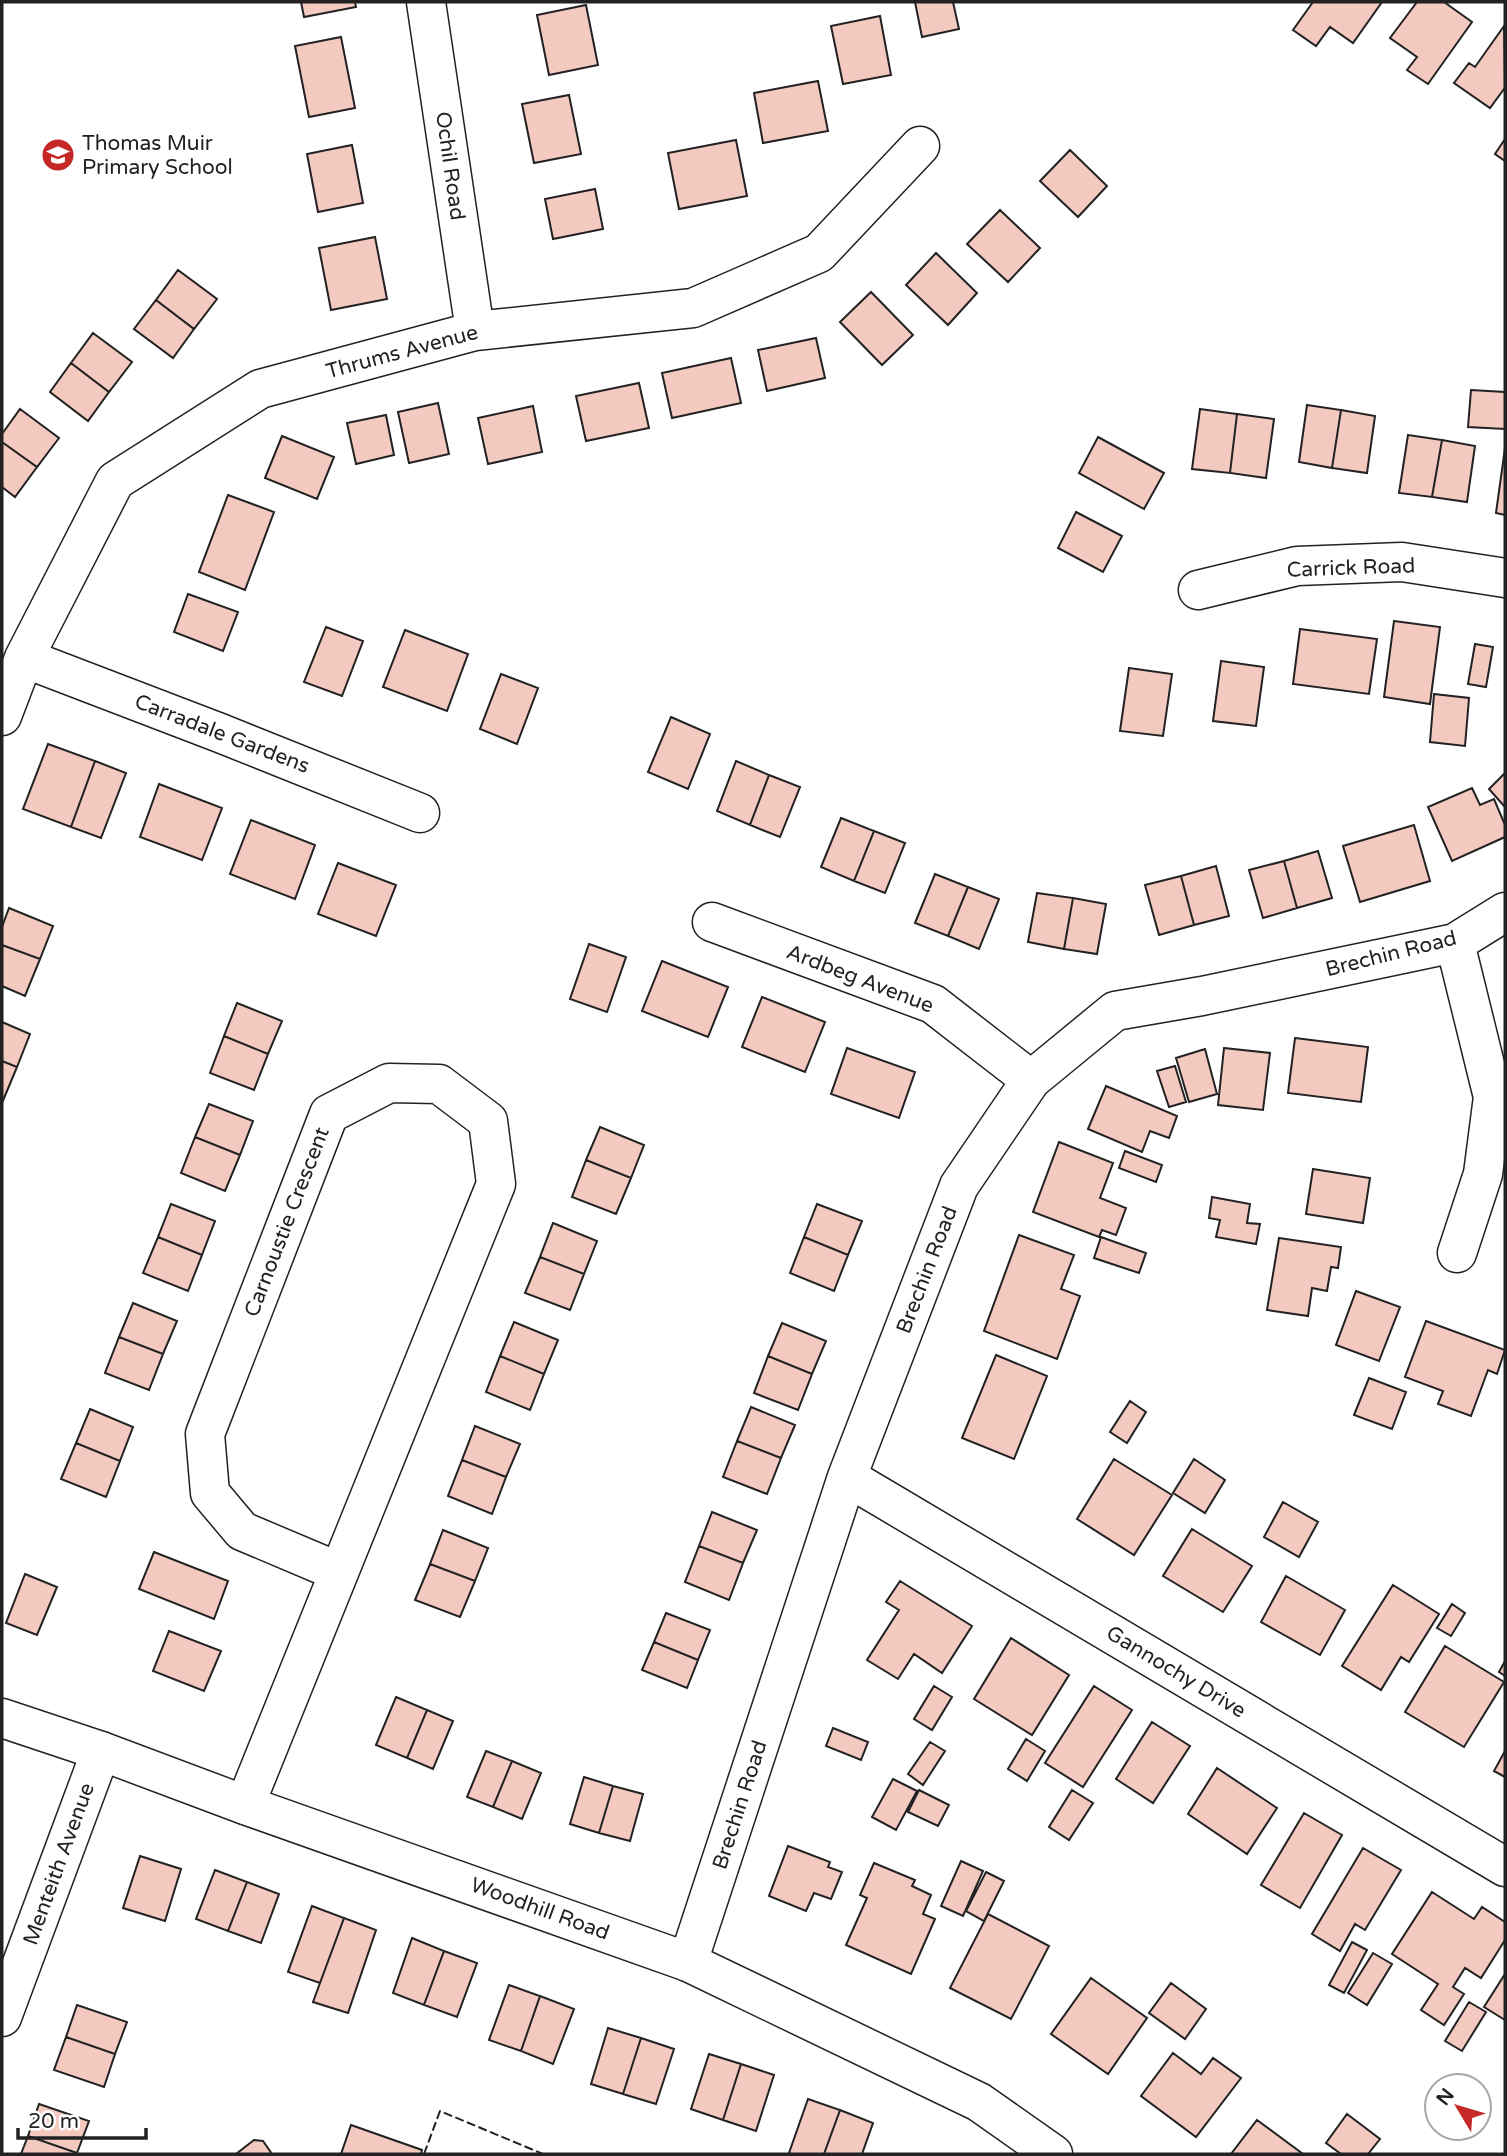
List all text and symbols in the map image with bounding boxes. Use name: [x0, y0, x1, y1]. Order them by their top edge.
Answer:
street label: Ochil Road: [430, 110, 470, 222]
place label: Thomas Muir Primary School: [82, 131, 233, 180]
school or university icon: Thomas Muir Primary School: [39, 136, 77, 174]
street label: Thrums Avenue: [323, 320, 481, 384]
street label: Carrick Road: [1286, 553, 1416, 583]
street label: Carradale Gardens: [131, 689, 313, 779]
street label: Brechin Road: [1323, 926, 1459, 982]
street label: Ardbeg Avenue: [783, 939, 937, 1019]
street label: Carnoustie Crescent: [239, 1124, 335, 1320]
street label: Brechin Road: [891, 1203, 963, 1337]
street label: Gannochy Drive: [1102, 1621, 1250, 1724]
street label: Brechin Road: [707, 1737, 773, 1873]
street label: Menteith Avenue: [18, 1779, 100, 1949]
street label: Woodhill Road: [467, 1872, 613, 1946]
north arrow: [1423, 2072, 1493, 2142]
text: N: [1432, 2084, 1459, 2110]
scale bar: [18, 2096, 145, 2140]
text: 20 m: [28, 2109, 79, 2134]

